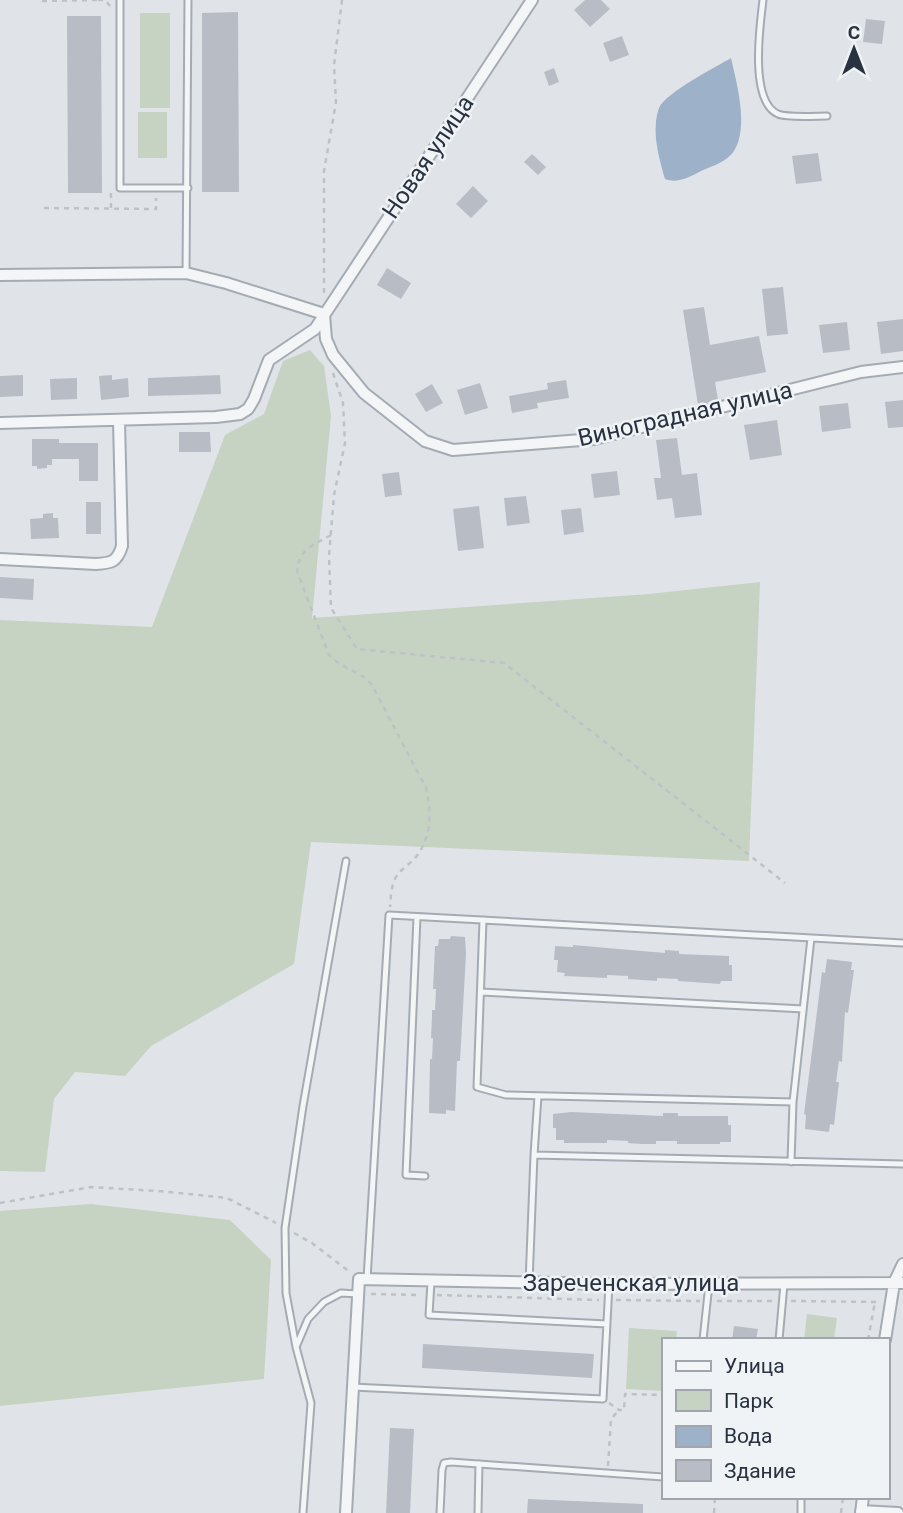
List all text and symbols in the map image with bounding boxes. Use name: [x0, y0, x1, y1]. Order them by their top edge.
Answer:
north arrow: [819, 14, 889, 84]
text: С: [848, 21, 860, 44]
street label: Новая улица: [377, 90, 479, 224]
street label: Виноградная улица: [575, 376, 795, 452]
street label: Зареченская улица: [523, 1269, 739, 1297]
legend: [662, 1338, 889, 1499]
text: Улица: [724, 1354, 785, 1378]
text: Парк: [724, 1389, 774, 1413]
text: Вода: [724, 1424, 772, 1448]
text: Здание: [724, 1459, 796, 1483]

